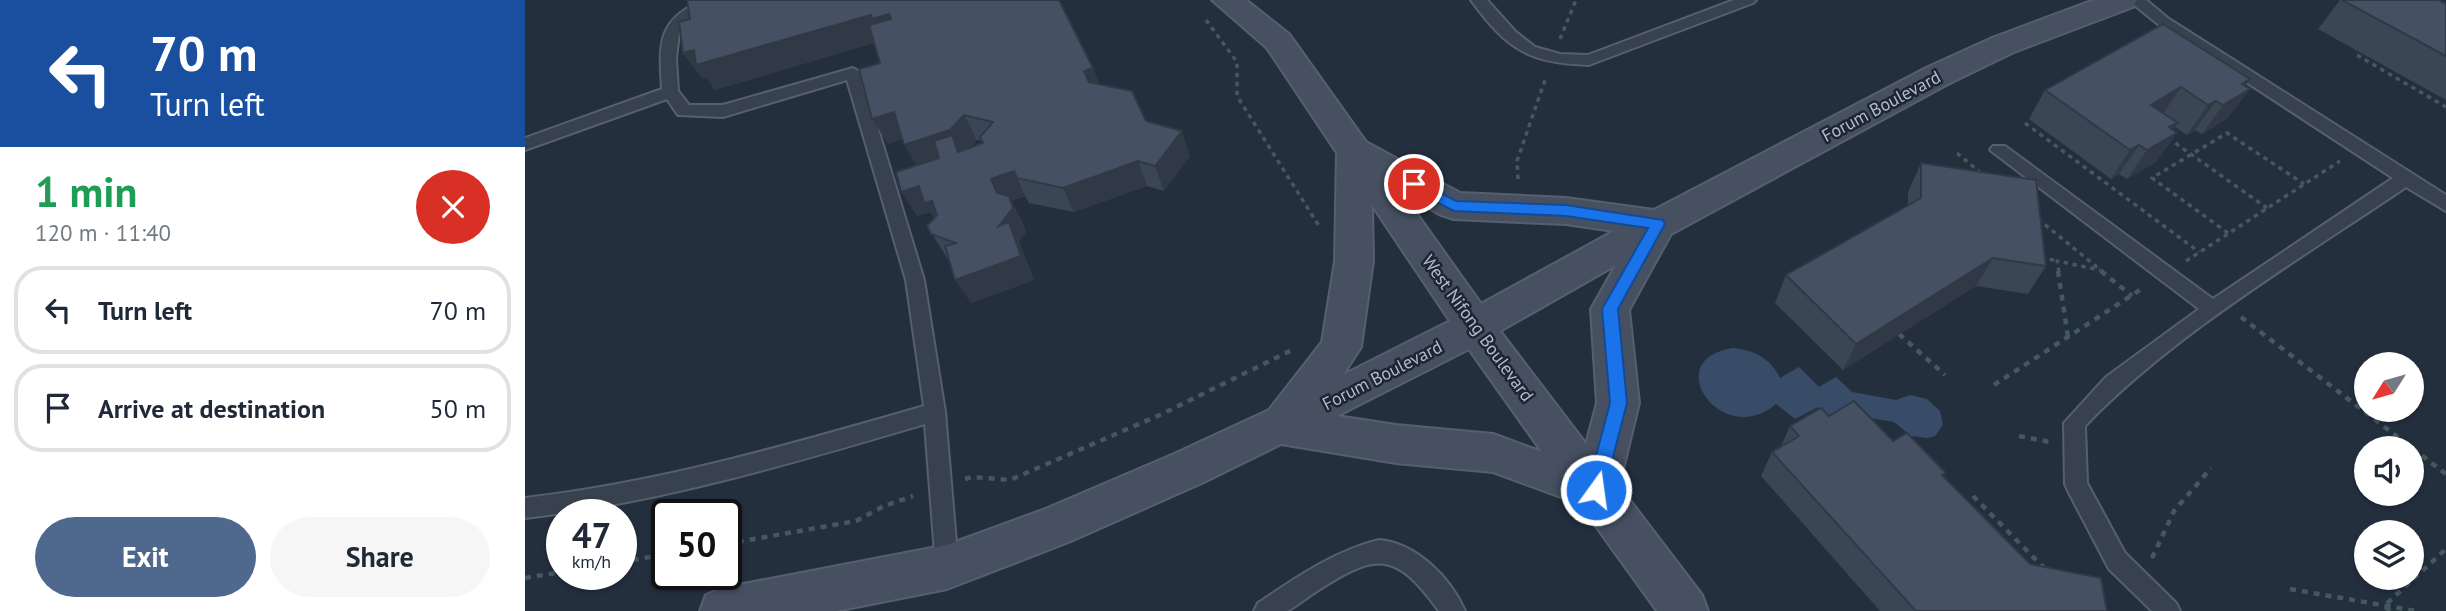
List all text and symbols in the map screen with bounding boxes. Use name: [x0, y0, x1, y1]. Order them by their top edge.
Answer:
text: 70 m: [150, 21, 257, 85]
icon: left: [35, 28, 126, 119]
street label: Forum Boulevard: [1818, 65, 1944, 147]
text: Turn left: [150, 83, 265, 125]
pin: [1384, 154, 1444, 214]
text: 1 min: [35, 164, 137, 219]
icon: arrive: [1395, 165, 1433, 203]
button: close: [416, 170, 490, 244]
text: 120 m · 11:40: [35, 218, 171, 247]
street label: West Nifong Boulevard: [1417, 250, 1539, 406]
icon: left: [39, 291, 77, 329]
text: Turn left: [98, 294, 192, 327]
text: 70 m: [430, 294, 486, 327]
street label: Forum Boulevard: [1318, 335, 1446, 415]
north arrow: [2354, 352, 2424, 422]
map controls: [2354, 352, 2424, 590]
icon: arrive: [39, 389, 77, 427]
text: Arrive at destination: [98, 392, 325, 425]
text: 50 m: [430, 392, 486, 425]
button: sound: [2354, 436, 2424, 506]
position arrow: [1559, 453, 1633, 527]
speed limit sign: 50: [651, 499, 742, 590]
text: 47: [572, 512, 611, 558]
button: Exit: [35, 517, 256, 597]
button: Share: [270, 517, 490, 597]
button: layers: [2354, 520, 2424, 590]
text: km/h: [572, 550, 611, 573]

